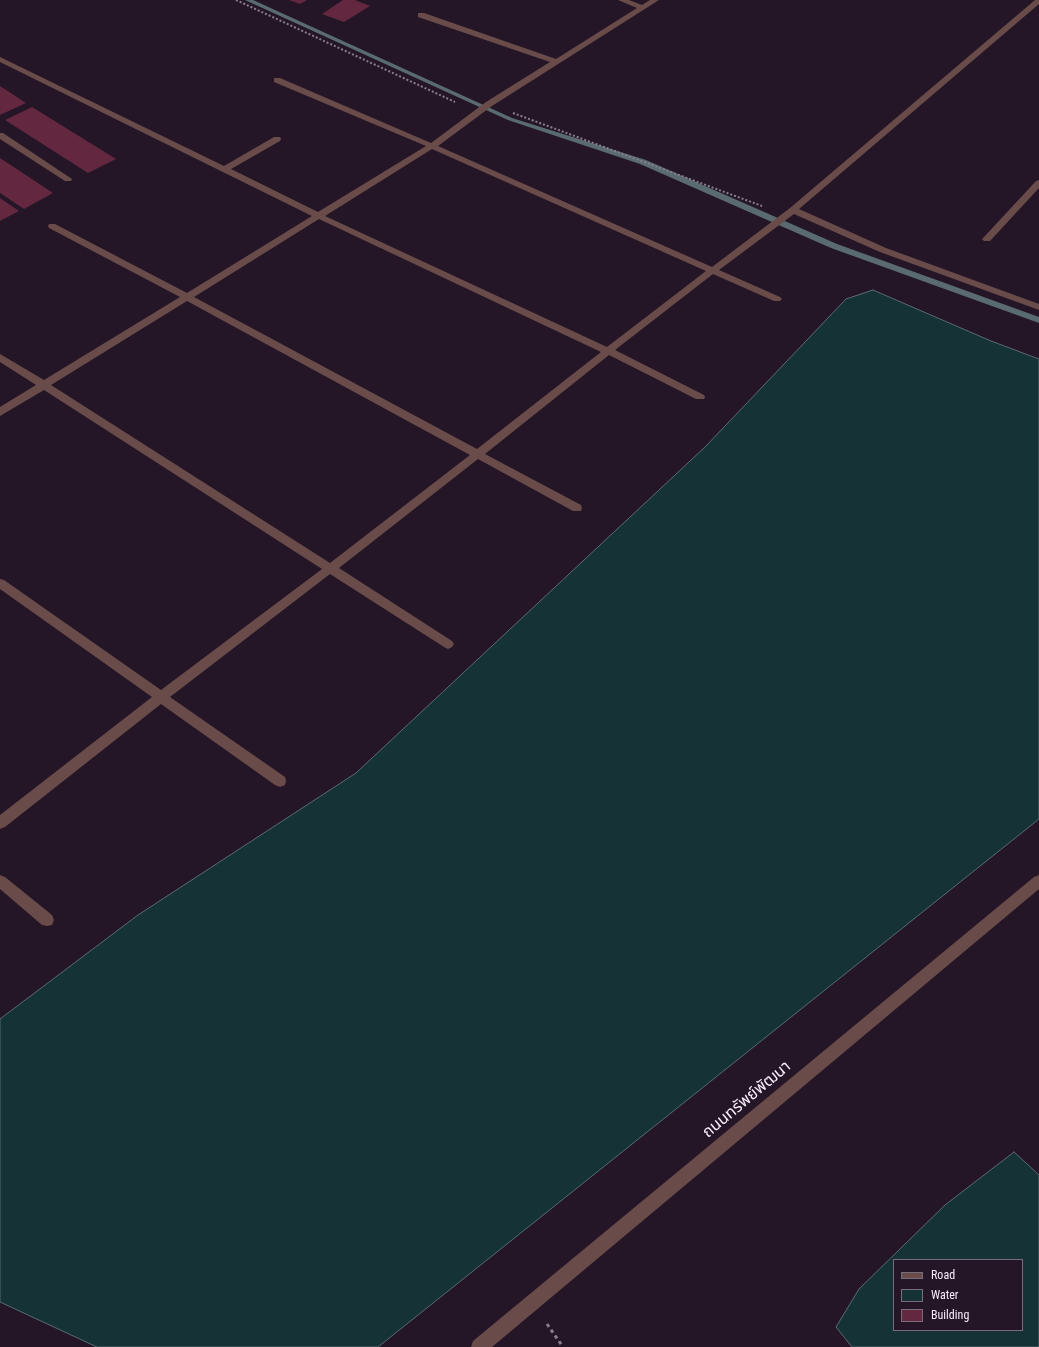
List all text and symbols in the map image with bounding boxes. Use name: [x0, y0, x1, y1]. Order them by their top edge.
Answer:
street label: ถนนทรัพย์พัฒนา: [699, 1058, 795, 1142]
legend: [893, 1259, 1023, 1331]
text: Road: [931, 1268, 955, 1282]
text: Water: [931, 1288, 959, 1302]
text: Building: [931, 1308, 969, 1322]

